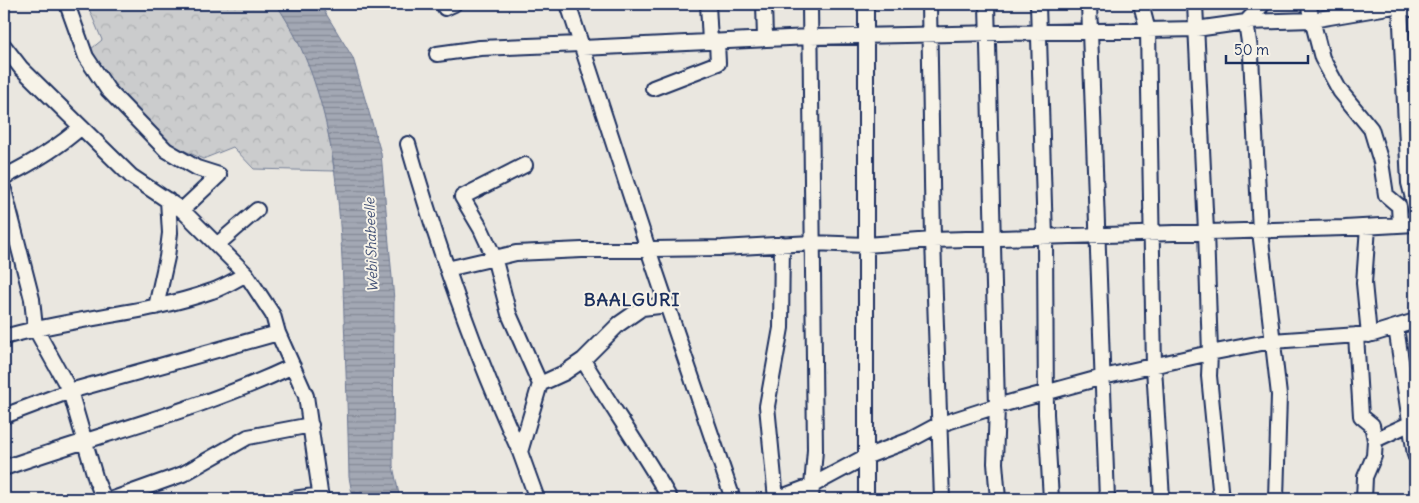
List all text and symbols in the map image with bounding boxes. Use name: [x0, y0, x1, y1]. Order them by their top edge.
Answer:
scale bar: [1226, 32, 1309, 64]
text: 50 m: [1234, 40, 1269, 59]
water label: Webi Shabeelle: [360, 196, 382, 293]
district label: BAALGURI: [584, 288, 680, 311]

